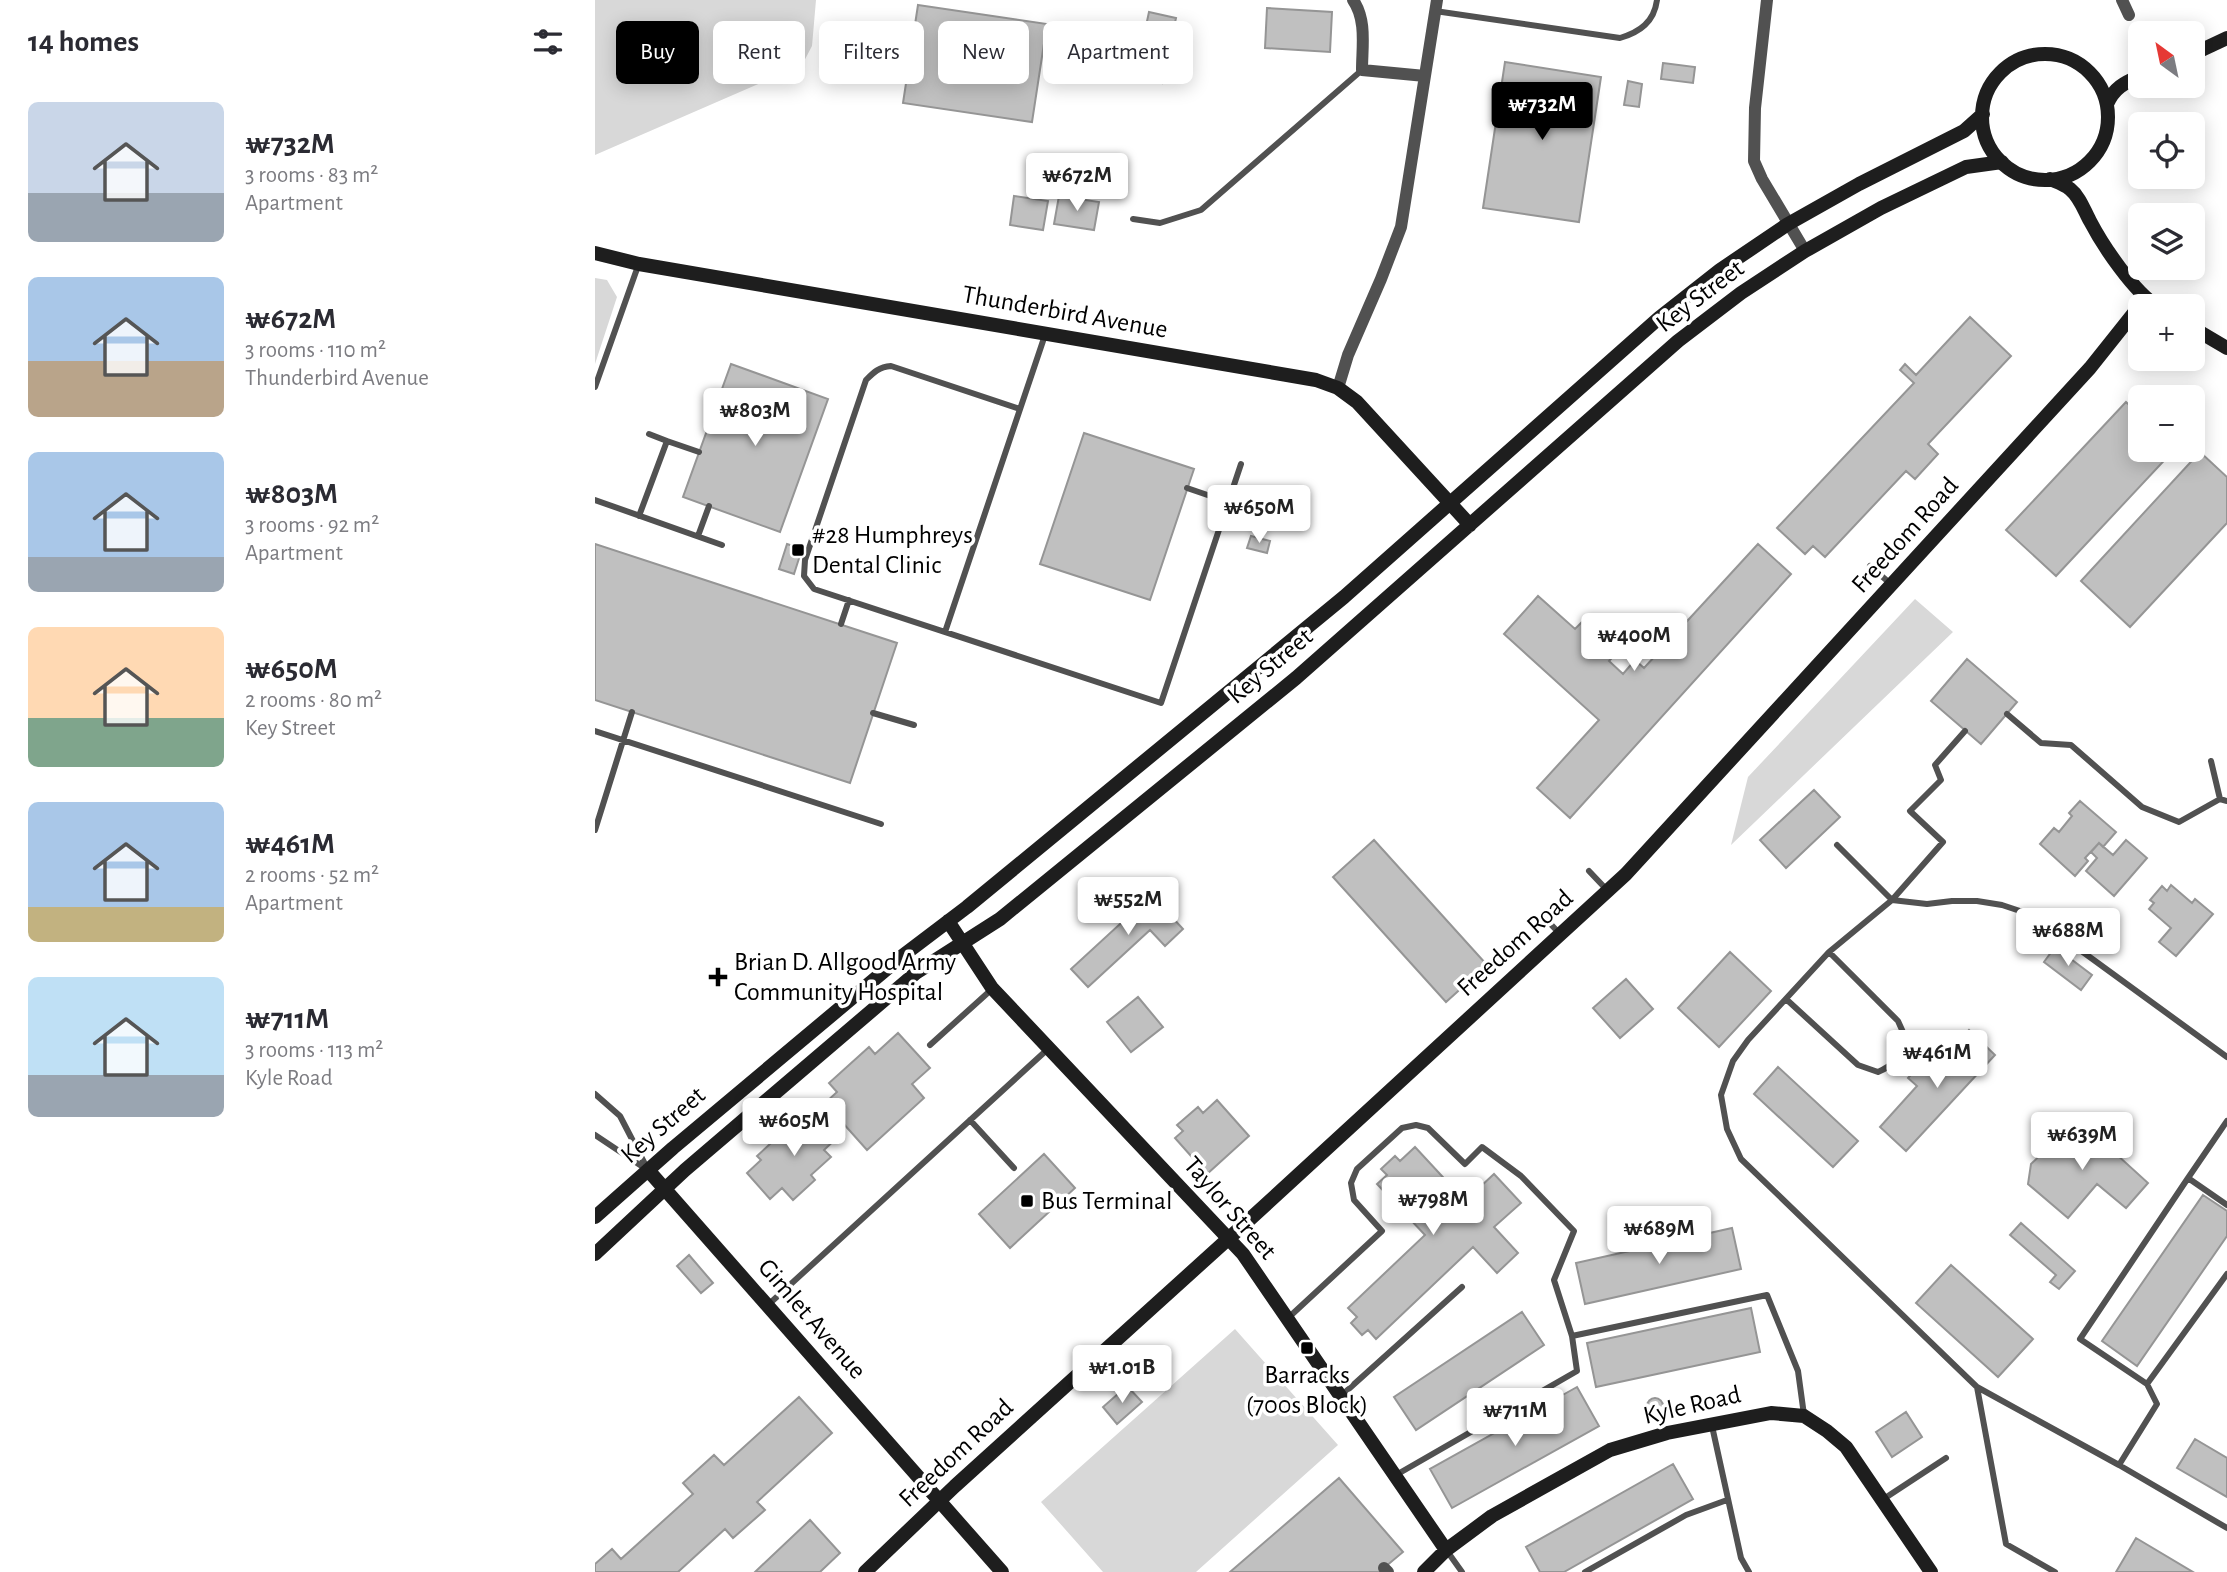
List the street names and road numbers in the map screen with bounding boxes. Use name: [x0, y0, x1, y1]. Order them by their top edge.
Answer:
street label: Key Street: [1651, 255, 1749, 337]
street label: Thunderbird Avenue: [960, 281, 1170, 343]
street label: Freedom Road: [1847, 472, 1963, 598]
street label: Key Street: [1222, 623, 1318, 709]
street label: Freedom Road: [1452, 885, 1578, 1001]
street label: Key Street: [616, 1082, 710, 1168]
street label: Taylor Street: [1179, 1152, 1281, 1264]
street label: Gimlet Avenue: [753, 1254, 871, 1384]
street label: Kyle Road: [1641, 1381, 1743, 1429]
street label: Freedom Road: [894, 1394, 1018, 1512]

